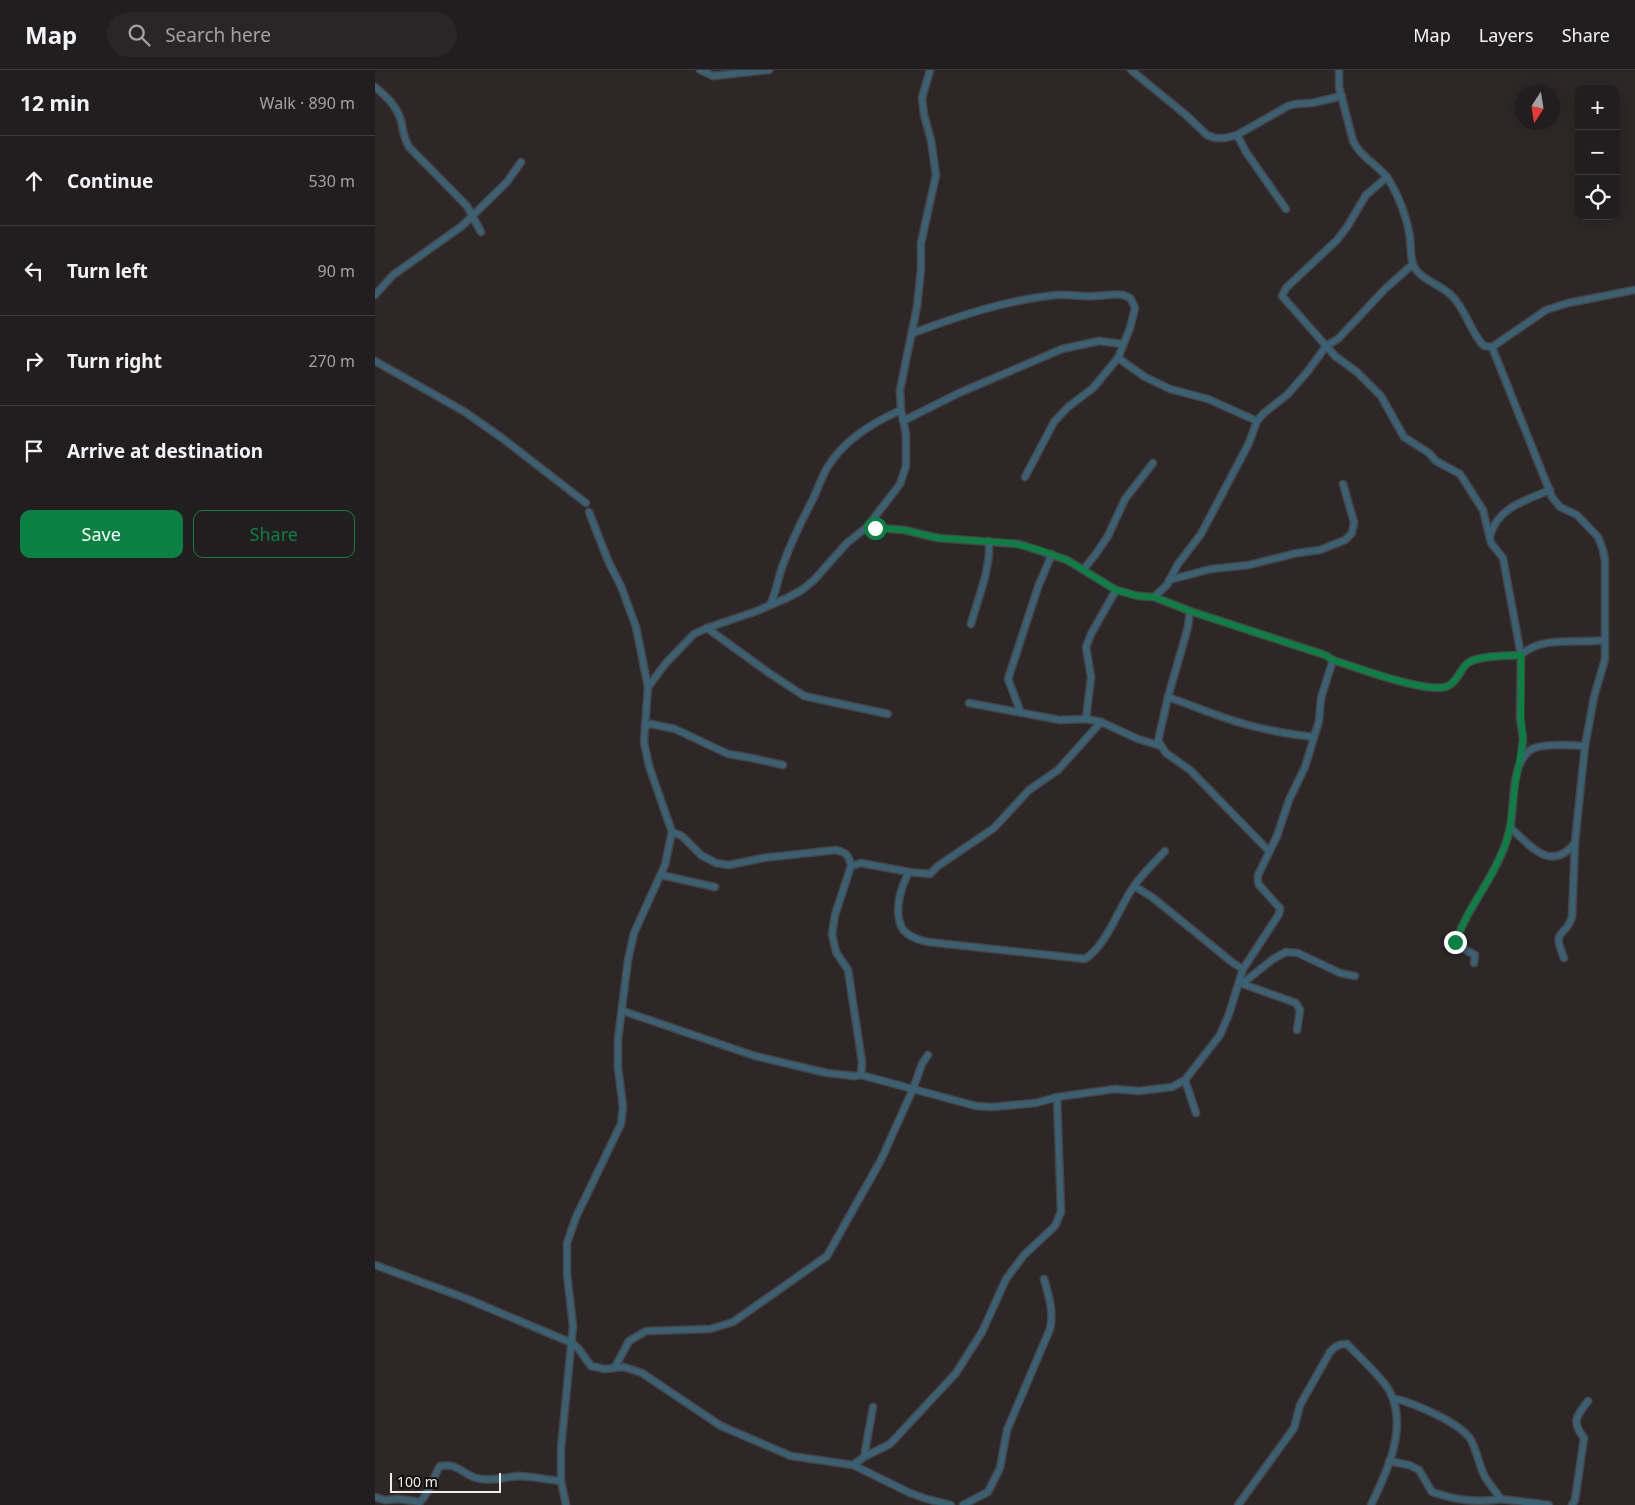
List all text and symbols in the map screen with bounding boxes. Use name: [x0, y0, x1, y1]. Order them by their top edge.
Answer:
search box: [107, 12, 457, 57]
text: Map: [25, 18, 77, 51]
icon: search: [125, 21, 153, 49]
text: Search here: [165, 22, 271, 48]
text: Map: [1413, 23, 1451, 47]
text: Layers: [1479, 23, 1534, 47]
text: Share: [1562, 23, 1610, 47]
north arrow: [1515, 85, 1560, 130]
map controls: [1575, 85, 1620, 220]
button: +: [1575, 85, 1620, 130]
text: 12 min: [20, 89, 90, 117]
text: Walk · 890 m: [260, 92, 355, 114]
button: −: [1575, 130, 1620, 175]
icon: ahead: [20, 167, 48, 195]
text: Continue: [67, 168, 153, 194]
text: 530 m: [308, 170, 355, 192]
button: locate: [1575, 175, 1620, 220]
icon: left: [20, 257, 48, 285]
text: Turn left: [67, 258, 148, 284]
text: 90 m: [318, 260, 355, 282]
icon: right: [20, 347, 48, 375]
text: Turn right: [67, 348, 162, 374]
text: 270 m: [308, 350, 355, 372]
icon: arrive: [20, 437, 48, 465]
text: Arrive at destination: [67, 438, 263, 464]
button: Save: [20, 510, 183, 558]
button: Share: [193, 510, 355, 558]
route start: [864, 517, 887, 540]
route end: [1444, 931, 1467, 954]
scale bar: [390, 1470, 501, 1493]
text: 100 m: [397, 1472, 438, 1491]

